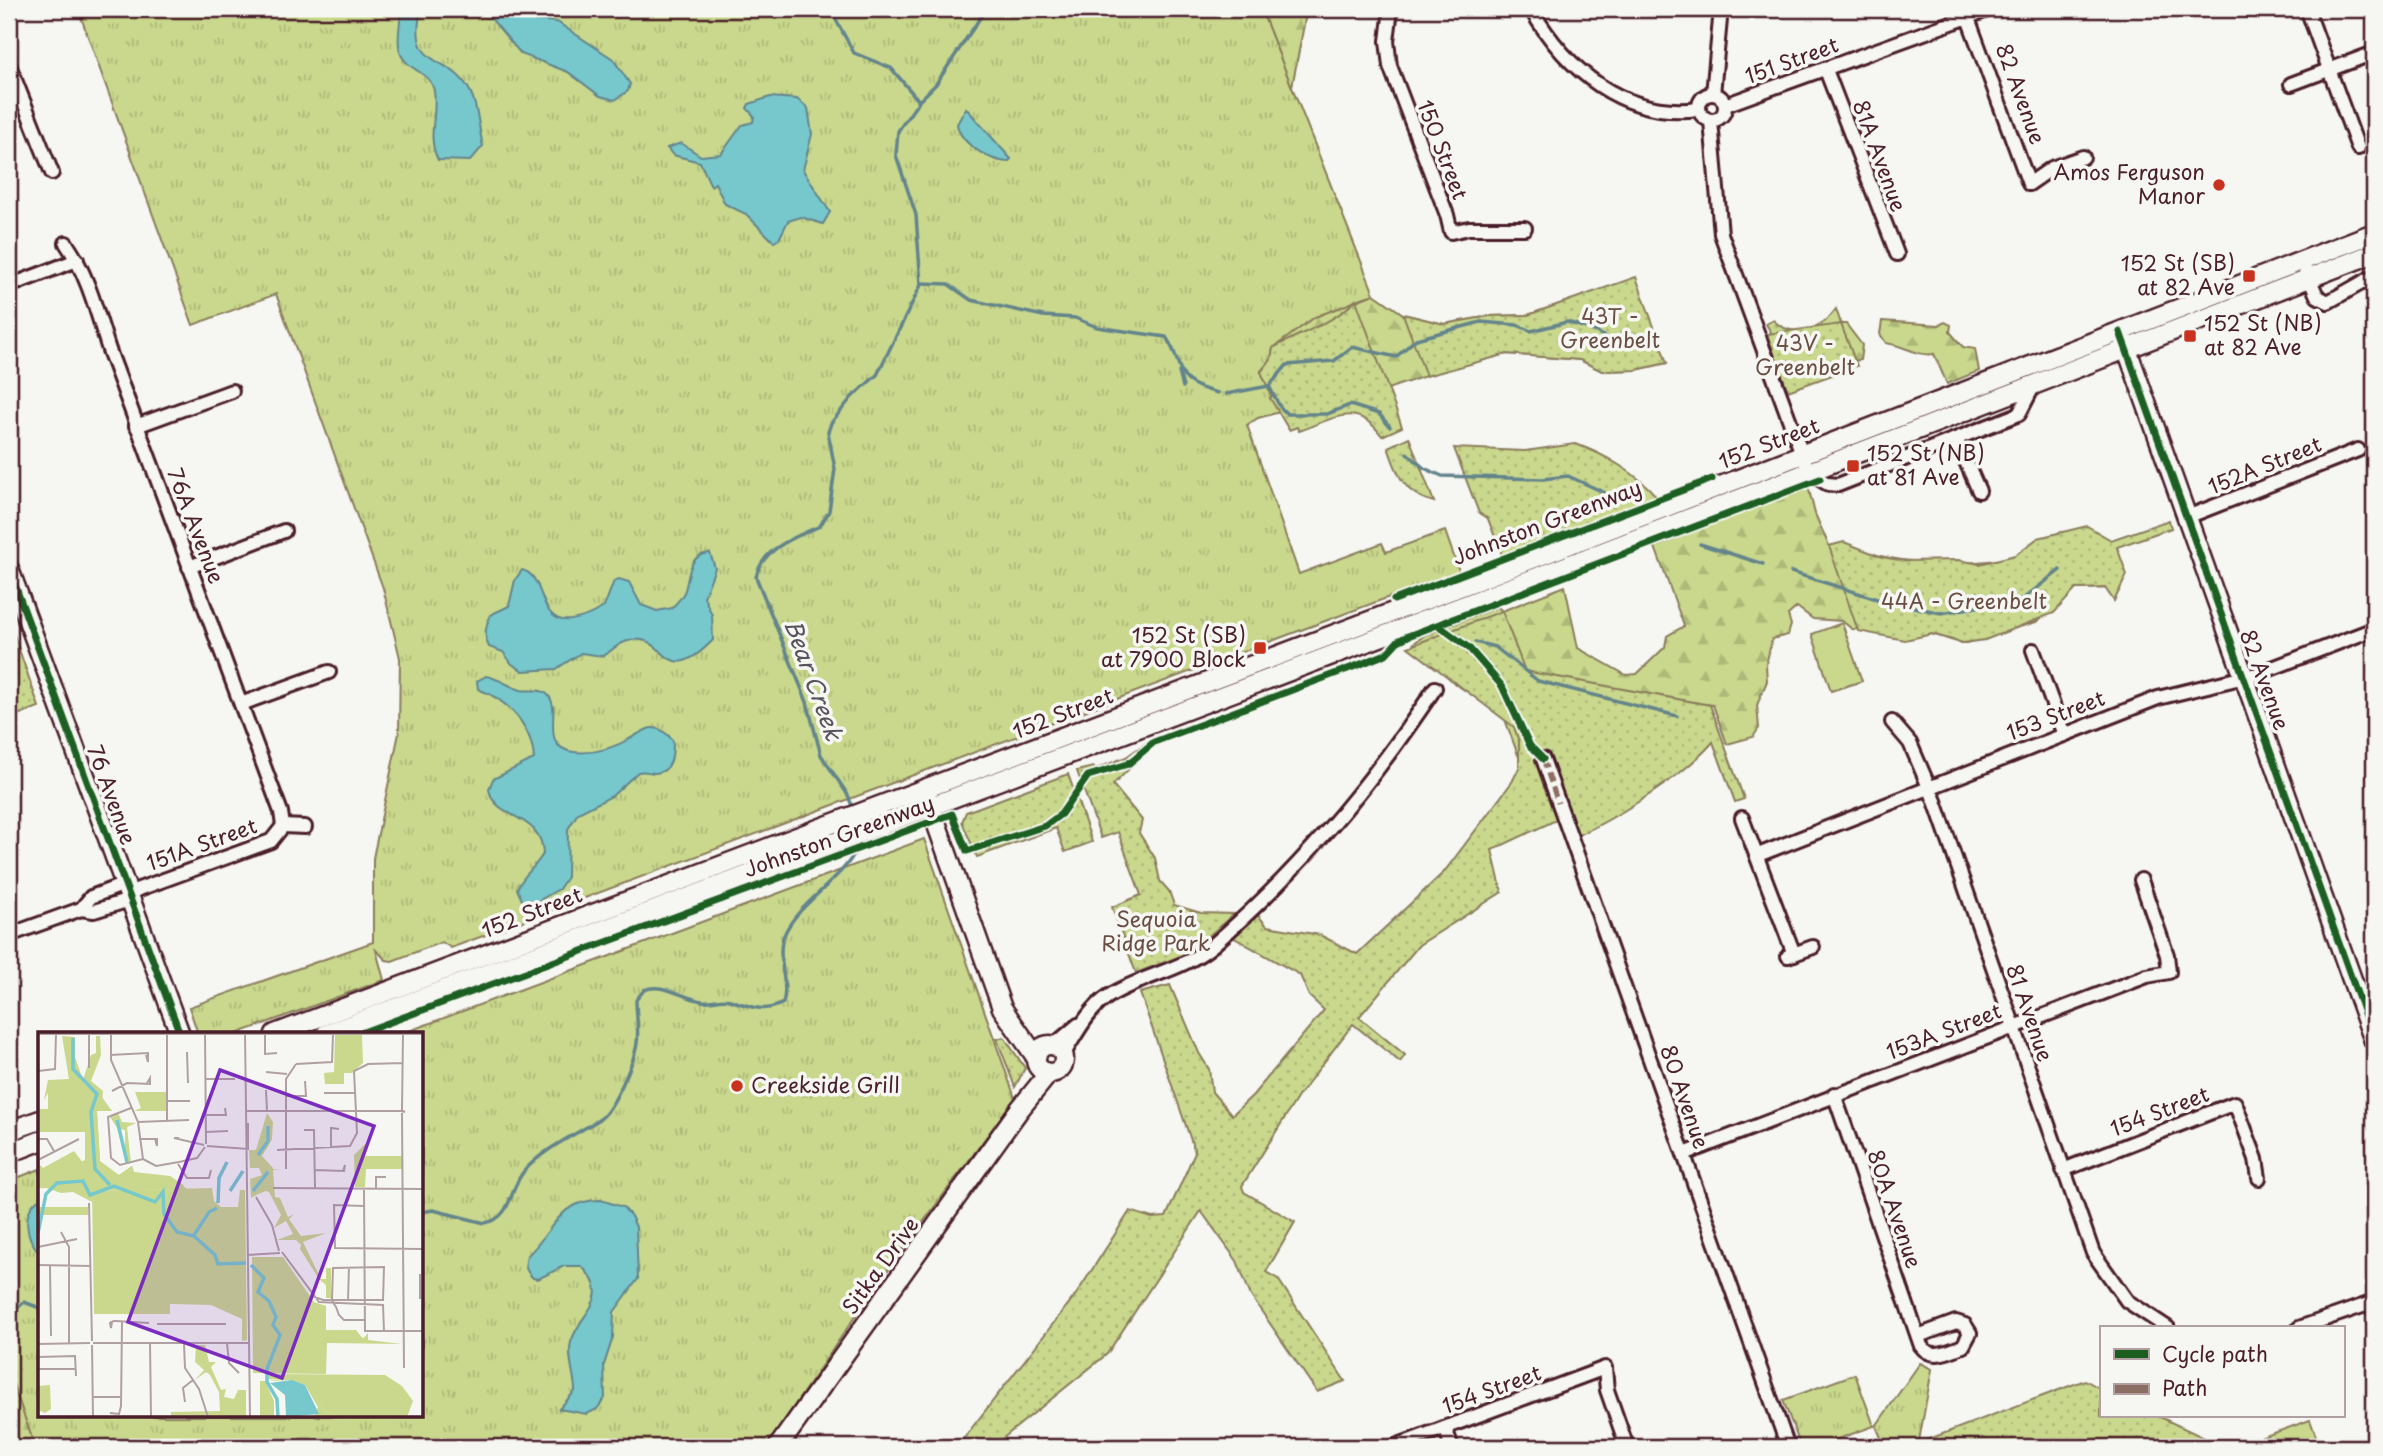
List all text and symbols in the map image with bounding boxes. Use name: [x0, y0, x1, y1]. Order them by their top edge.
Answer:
street label: 151 Street: [1740, 27, 1843, 91]
street label: 82 Avenue: [1989, 39, 2055, 148]
street label: 150 Street: [1410, 95, 1478, 204]
street label: 81A Avenue: [1846, 95, 1916, 216]
place label: Amos Ferguson Manor: [2053, 155, 2205, 211]
marker: Amos Ferguson Manor: [2211, 177, 2227, 193]
place label: 152 St (SB) at 82 Ave: [2121, 246, 2235, 302]
marker: 152 St (SB) at 82 Ave: [2241, 268, 2257, 284]
park label: 43T - Greenbelt: [1560, 299, 1660, 355]
place label: 152 St (NB) at 82 Ave: [2204, 306, 2322, 362]
park label: 43V - Greenbelt: [1755, 326, 1855, 382]
marker: 152 St (NB) at 82 Ave: [2182, 328, 2198, 344]
street label: 152 Street: [1713, 408, 1823, 476]
street label: 152A Street: [2203, 427, 2326, 501]
place label: 152 St (NB) at 81 Ave: [1867, 436, 1985, 492]
marker: 152 St (NB) at 81 Ave: [1845, 458, 1861, 474]
street label: 76A Avenue: [160, 463, 234, 588]
street label: Johnston Greenway: [1447, 470, 1646, 572]
park label: 44A - Greenbelt: [1881, 584, 2047, 616]
water label: Bear Creek: [776, 614, 853, 746]
place label: 152 St (SB) at 7900 Block: [1101, 618, 1246, 674]
street label: 82 Avenue: [2233, 625, 2299, 734]
marker: 152 St (SB) at 7900 Block: [1252, 640, 1268, 656]
street label: 152 Street: [1007, 678, 1117, 746]
street label: 153 Street: [2001, 681, 2109, 748]
street label: 76 Avenue: [80, 740, 146, 849]
street label: Johnston Greenway: [739, 786, 938, 884]
street label: 151A Street: [142, 808, 261, 878]
street label: 152 Street: [476, 877, 586, 945]
park label: Sequoia Ridge Park: [1102, 902, 1211, 958]
street label: 81 Avenue: [1999, 959, 2063, 1065]
street label: 153A Street: [1881, 994, 2005, 1067]
inset map: [38, 1032, 424, 1418]
street label: 80 Avenue: [1653, 1040, 1719, 1153]
place label: Creekside Grill: [751, 1068, 900, 1100]
street label: 154 Street: [2105, 1077, 2213, 1144]
marker: Creekside Grill: [729, 1078, 745, 1094]
street label: 80A Avenue: [1861, 1145, 1931, 1272]
street label: Sitka Drive: [833, 1210, 926, 1320]
legend: [2100, 1326, 2344, 1418]
text: Cycle path: [2162, 1337, 2268, 1369]
street label: 154 Street: [1437, 1355, 1545, 1421]
text: Path: [2162, 1371, 2207, 1403]

